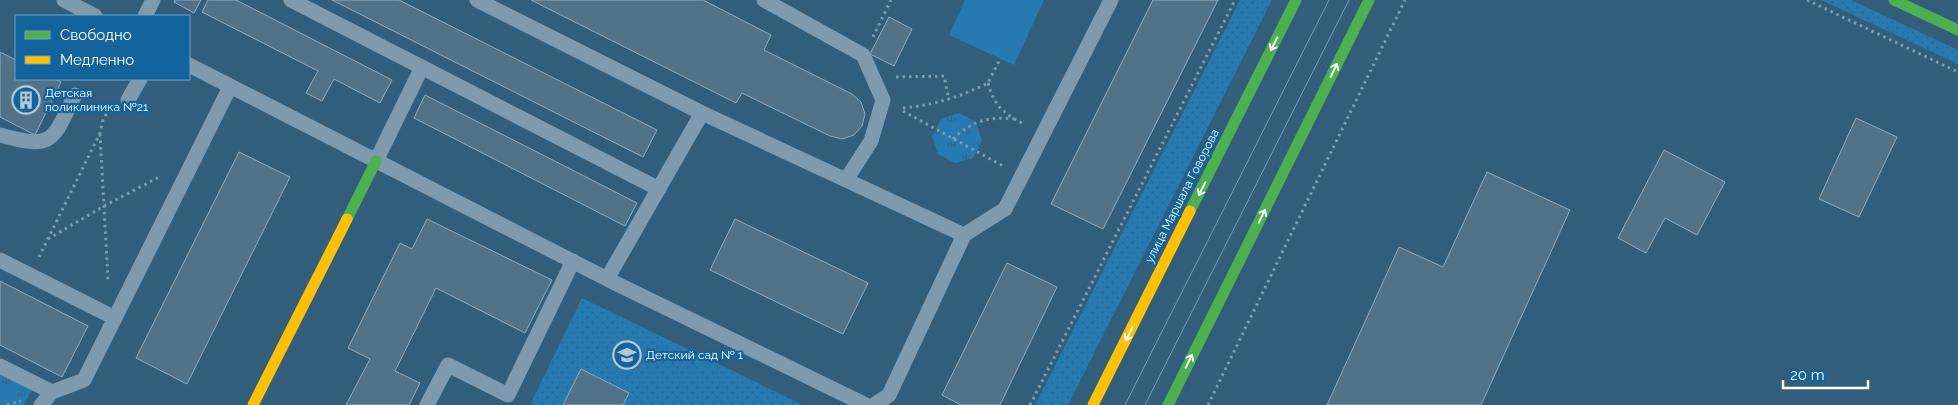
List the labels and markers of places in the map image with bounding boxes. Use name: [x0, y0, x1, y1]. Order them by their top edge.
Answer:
building icon: Детская поликлиника №21: [11, 85, 41, 115]
place label: Детская поликлиника №21: [45, 86, 148, 114]
school or university icon: Детский сад № 1: [612, 340, 642, 370]
place label: Детский сад № 1: [646, 348, 743, 362]

